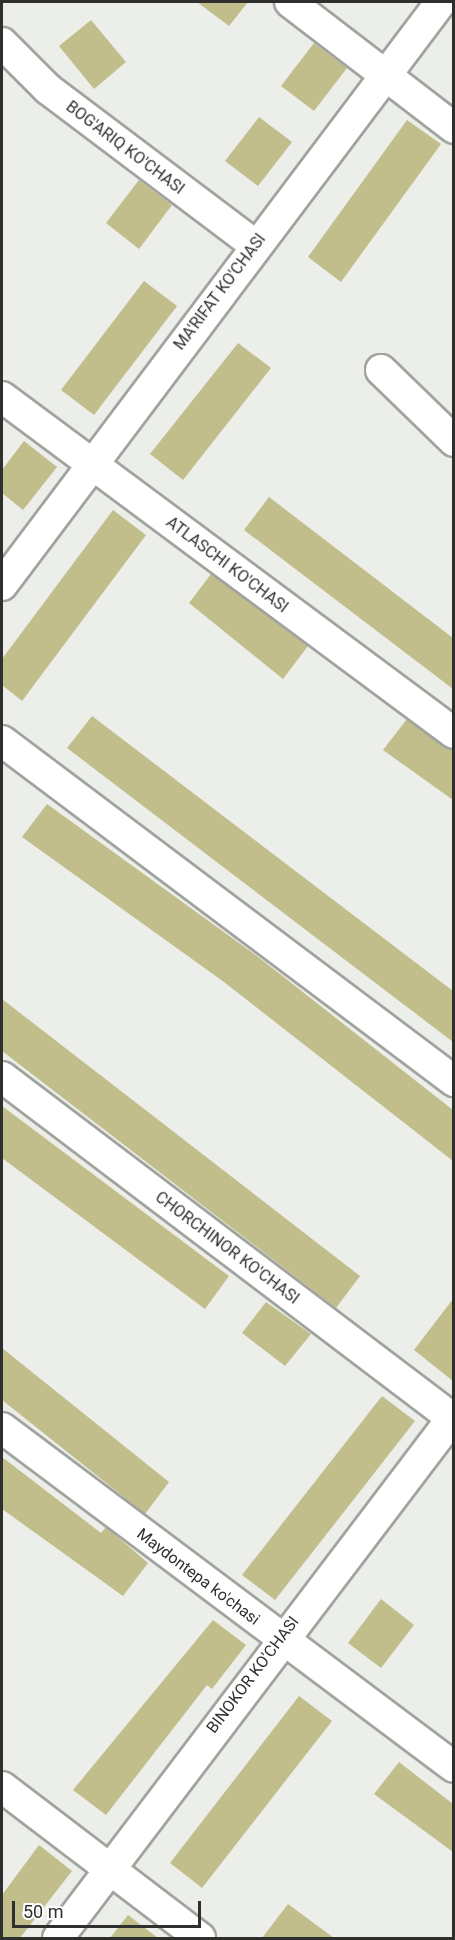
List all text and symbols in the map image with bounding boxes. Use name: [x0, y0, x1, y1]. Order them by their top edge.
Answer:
street label: BOG'ARIQ KO'CHASI: [62, 97, 188, 199]
street label: MA'RIFAT KO'CHASI: [170, 230, 270, 354]
street label: ATLASCHI KO'CHASI: [162, 513, 292, 617]
street label: CHORCHINOR KO'CHASI: [151, 1188, 303, 1308]
street label: Maydontepa ko'chasi: [133, 1525, 263, 1629]
street label: BINOKOR KO'CHASI: [203, 1613, 303, 1737]
scale bar: [15, 1889, 204, 1927]
text: 50 m: [23, 1901, 63, 1922]

